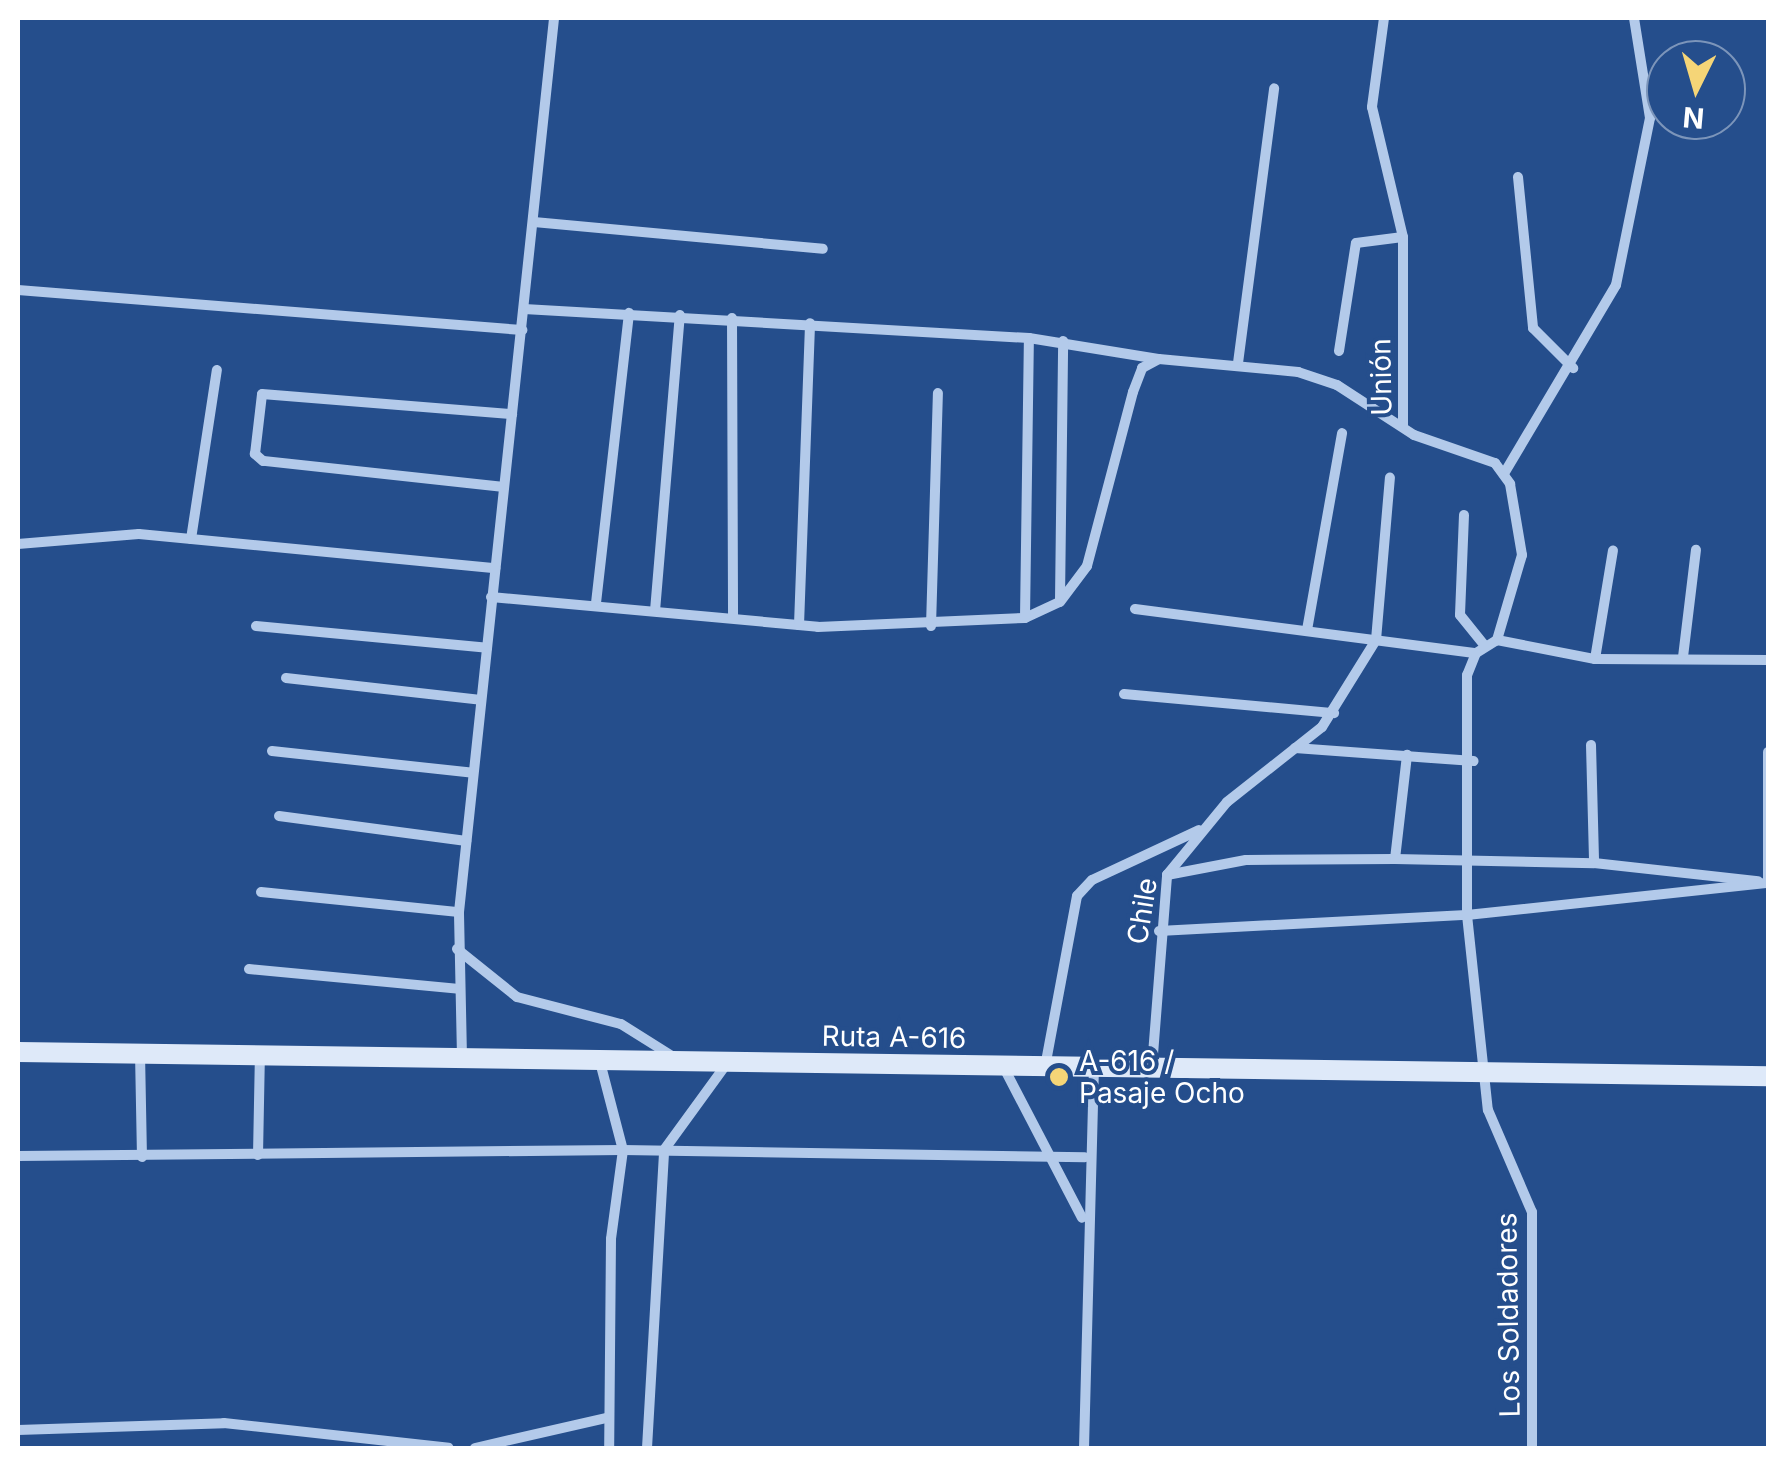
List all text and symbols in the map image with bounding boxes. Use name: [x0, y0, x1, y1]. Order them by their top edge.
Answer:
north arrow: [1646, 40, 1746, 140]
text: N: [1681, 100, 1706, 136]
street label: Unión: [1364, 338, 1398, 416]
street label: Chile: [1120, 875, 1164, 947]
street label: Ruta A-616: [821, 1019, 967, 1055]
place label: A-616 / Pasaje Ocho: [1079, 1044, 1245, 1110]
marker: A-616 / Pasaje Ocho: [1048, 1066, 1070, 1088]
street label: Los Soldadores: [1489, 1212, 1527, 1418]

